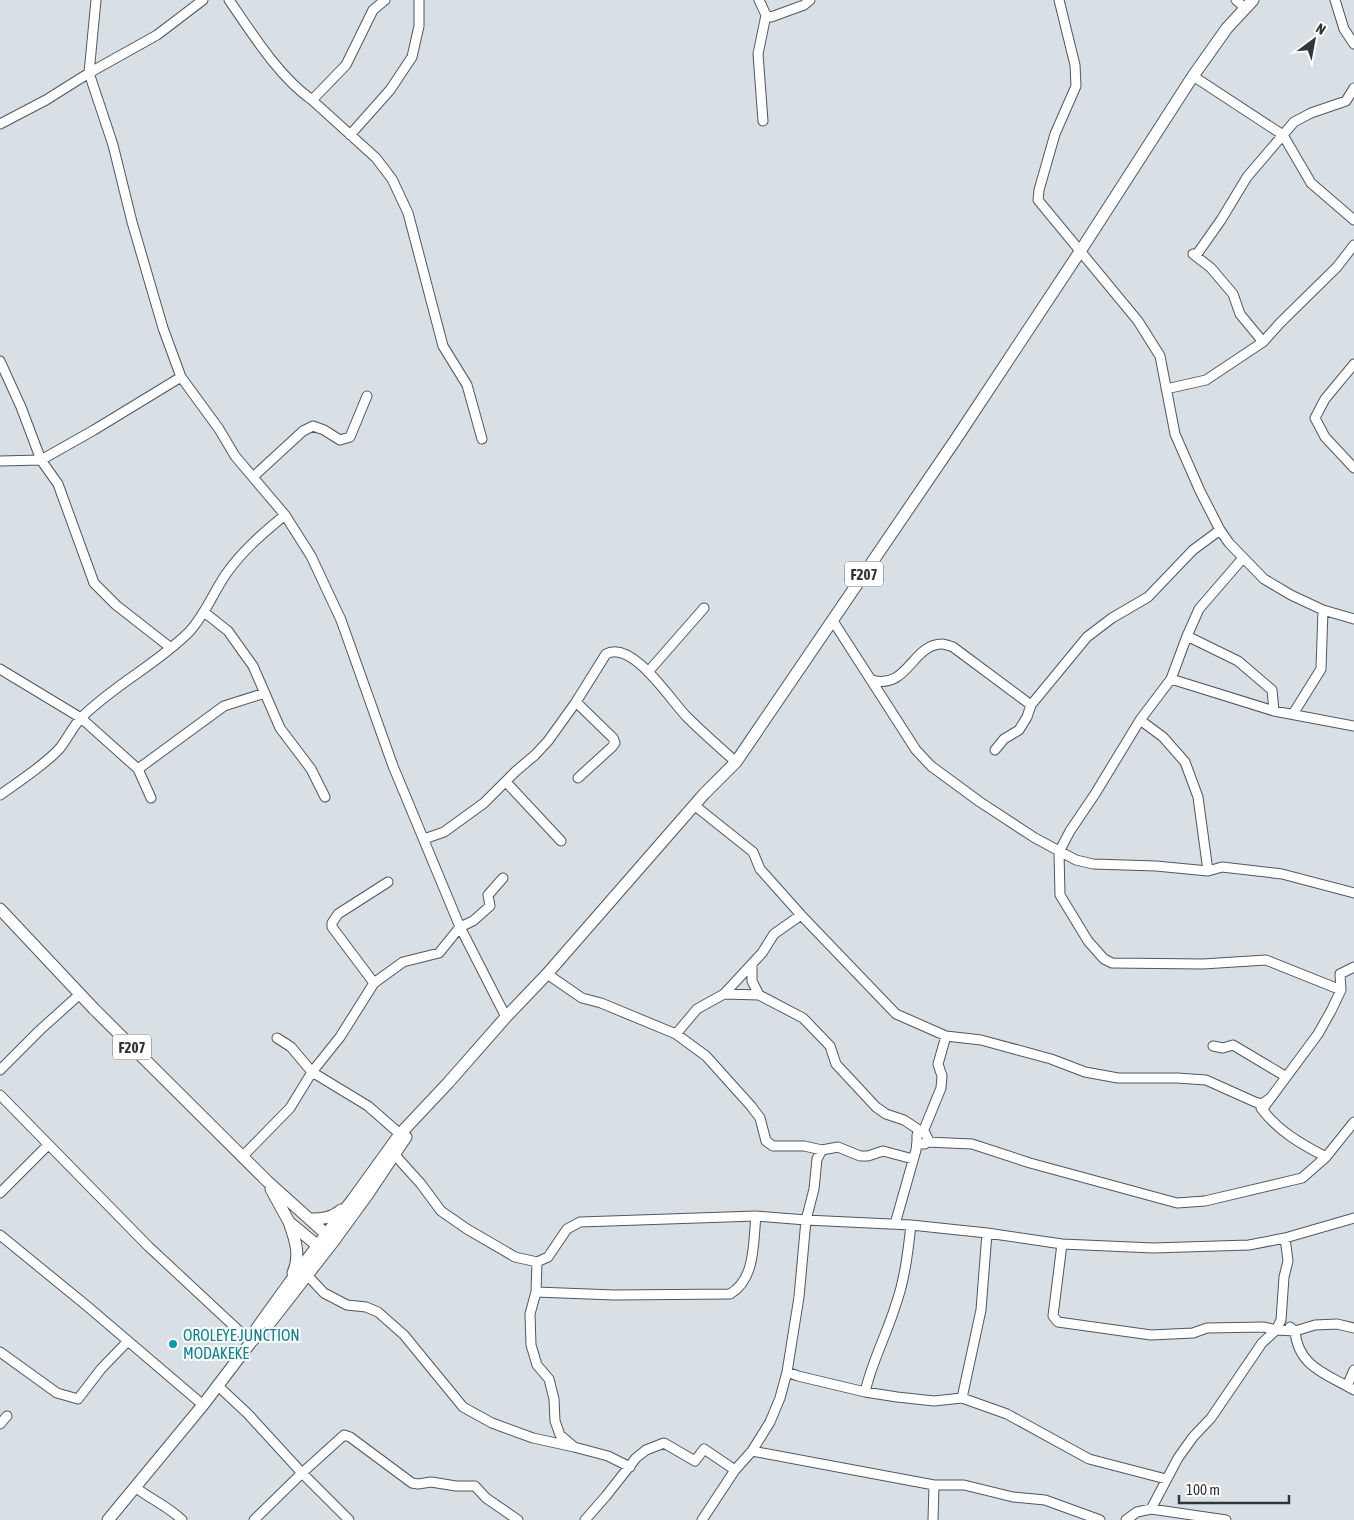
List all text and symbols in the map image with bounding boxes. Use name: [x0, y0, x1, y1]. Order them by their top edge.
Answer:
north arrow: [1289, 15, 1339, 65]
text: N: [1313, 20, 1329, 38]
road number: F207: [845, 562, 883, 586]
road number: F207: [113, 1034, 151, 1060]
place label: OROLEYE JUNCTION MODAKEKE: [183, 1326, 300, 1362]
marker: OROLEYE JUNCTION MODAKEKE: [167, 1338, 179, 1350]
scale bar: [1179, 1472, 1289, 1504]
text: 100 m: [1186, 1481, 1220, 1498]

